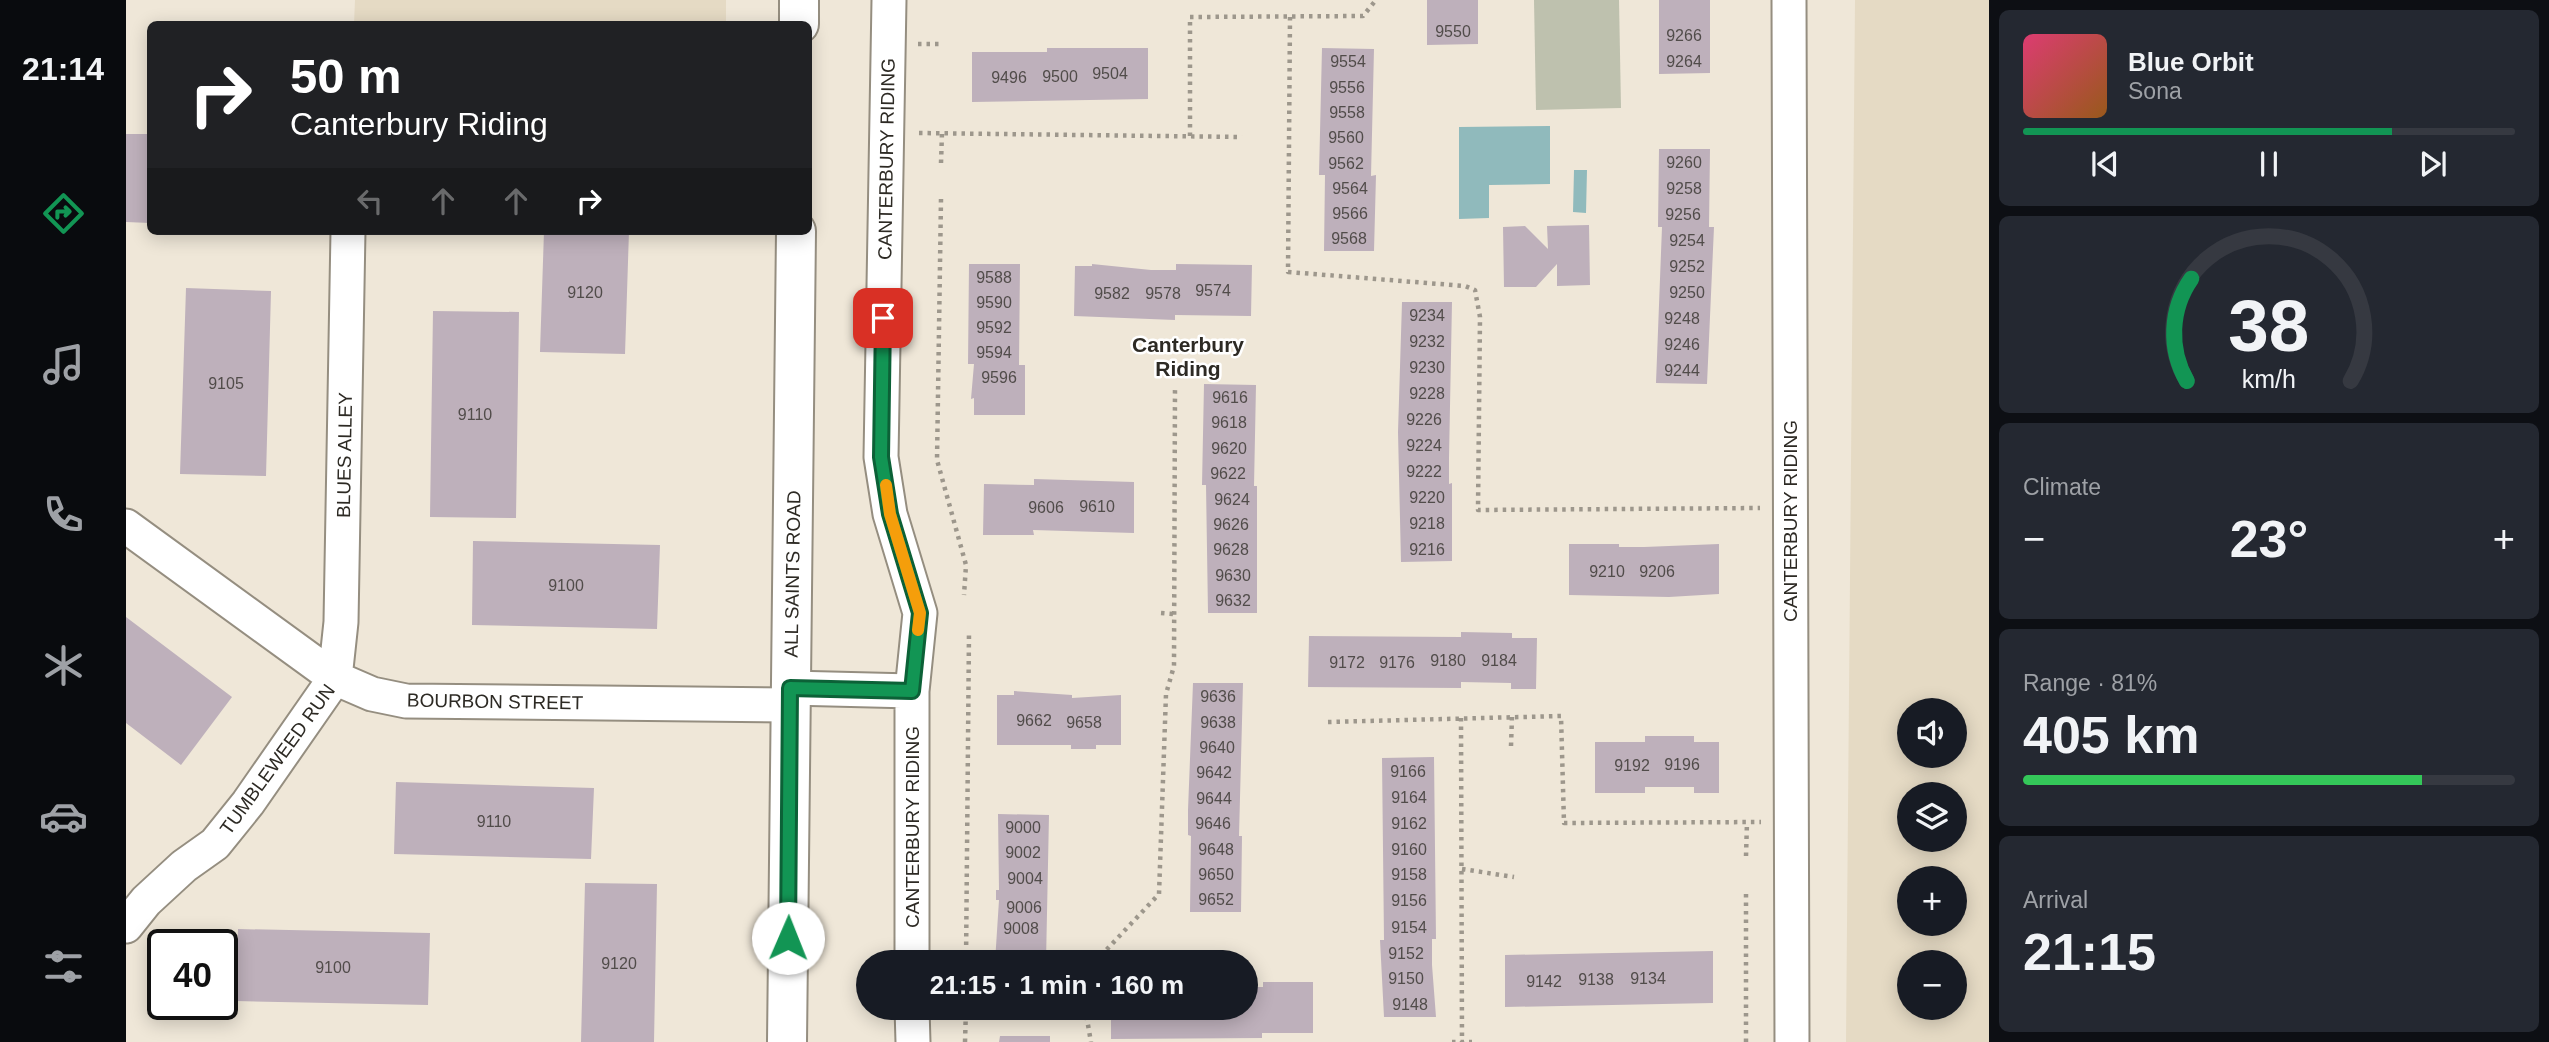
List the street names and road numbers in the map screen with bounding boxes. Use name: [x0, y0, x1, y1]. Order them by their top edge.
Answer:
street label: CANTERBURY RIDING: [874, 58, 899, 260]
street label: BLUES ALLEY: [333, 392, 356, 518]
street label: CANTERBURY RIDING: [1780, 420, 1801, 622]
street label: ALL SAINTS ROAD: [781, 490, 804, 658]
street label: TUMBLEWEED RUN: [216, 680, 339, 838]
street label: BOURBON STREET: [407, 689, 584, 714]
street label: CANTERBURY RIDING: [902, 726, 923, 928]

